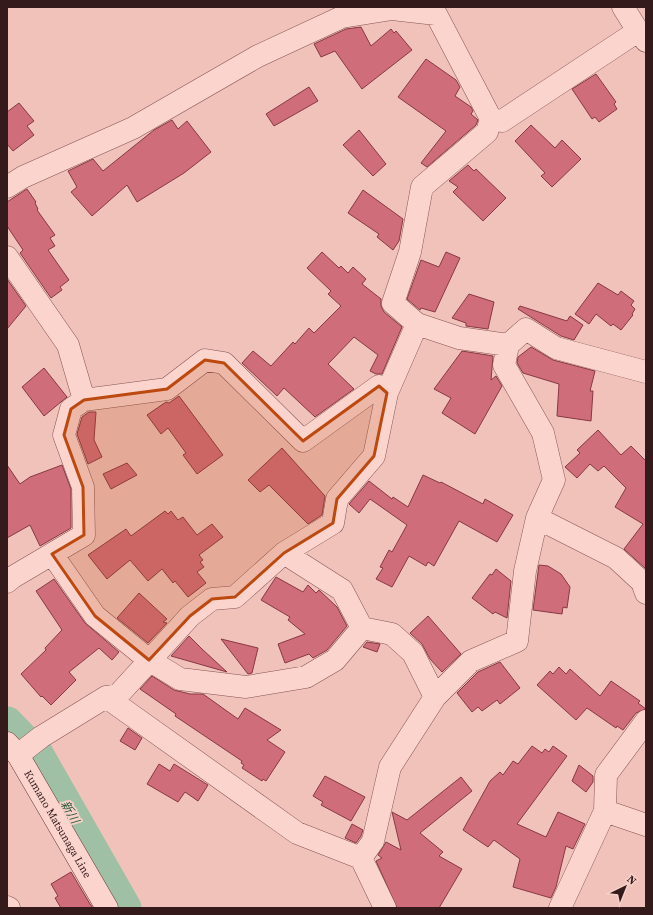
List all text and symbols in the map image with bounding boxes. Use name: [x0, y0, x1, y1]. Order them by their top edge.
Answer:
street label: Kumano Matsunaga Line: [21, 767, 96, 881]
water label: 新川: [57, 798, 84, 828]
north arrow: [605, 867, 645, 907]
text: N: [623, 872, 640, 888]

